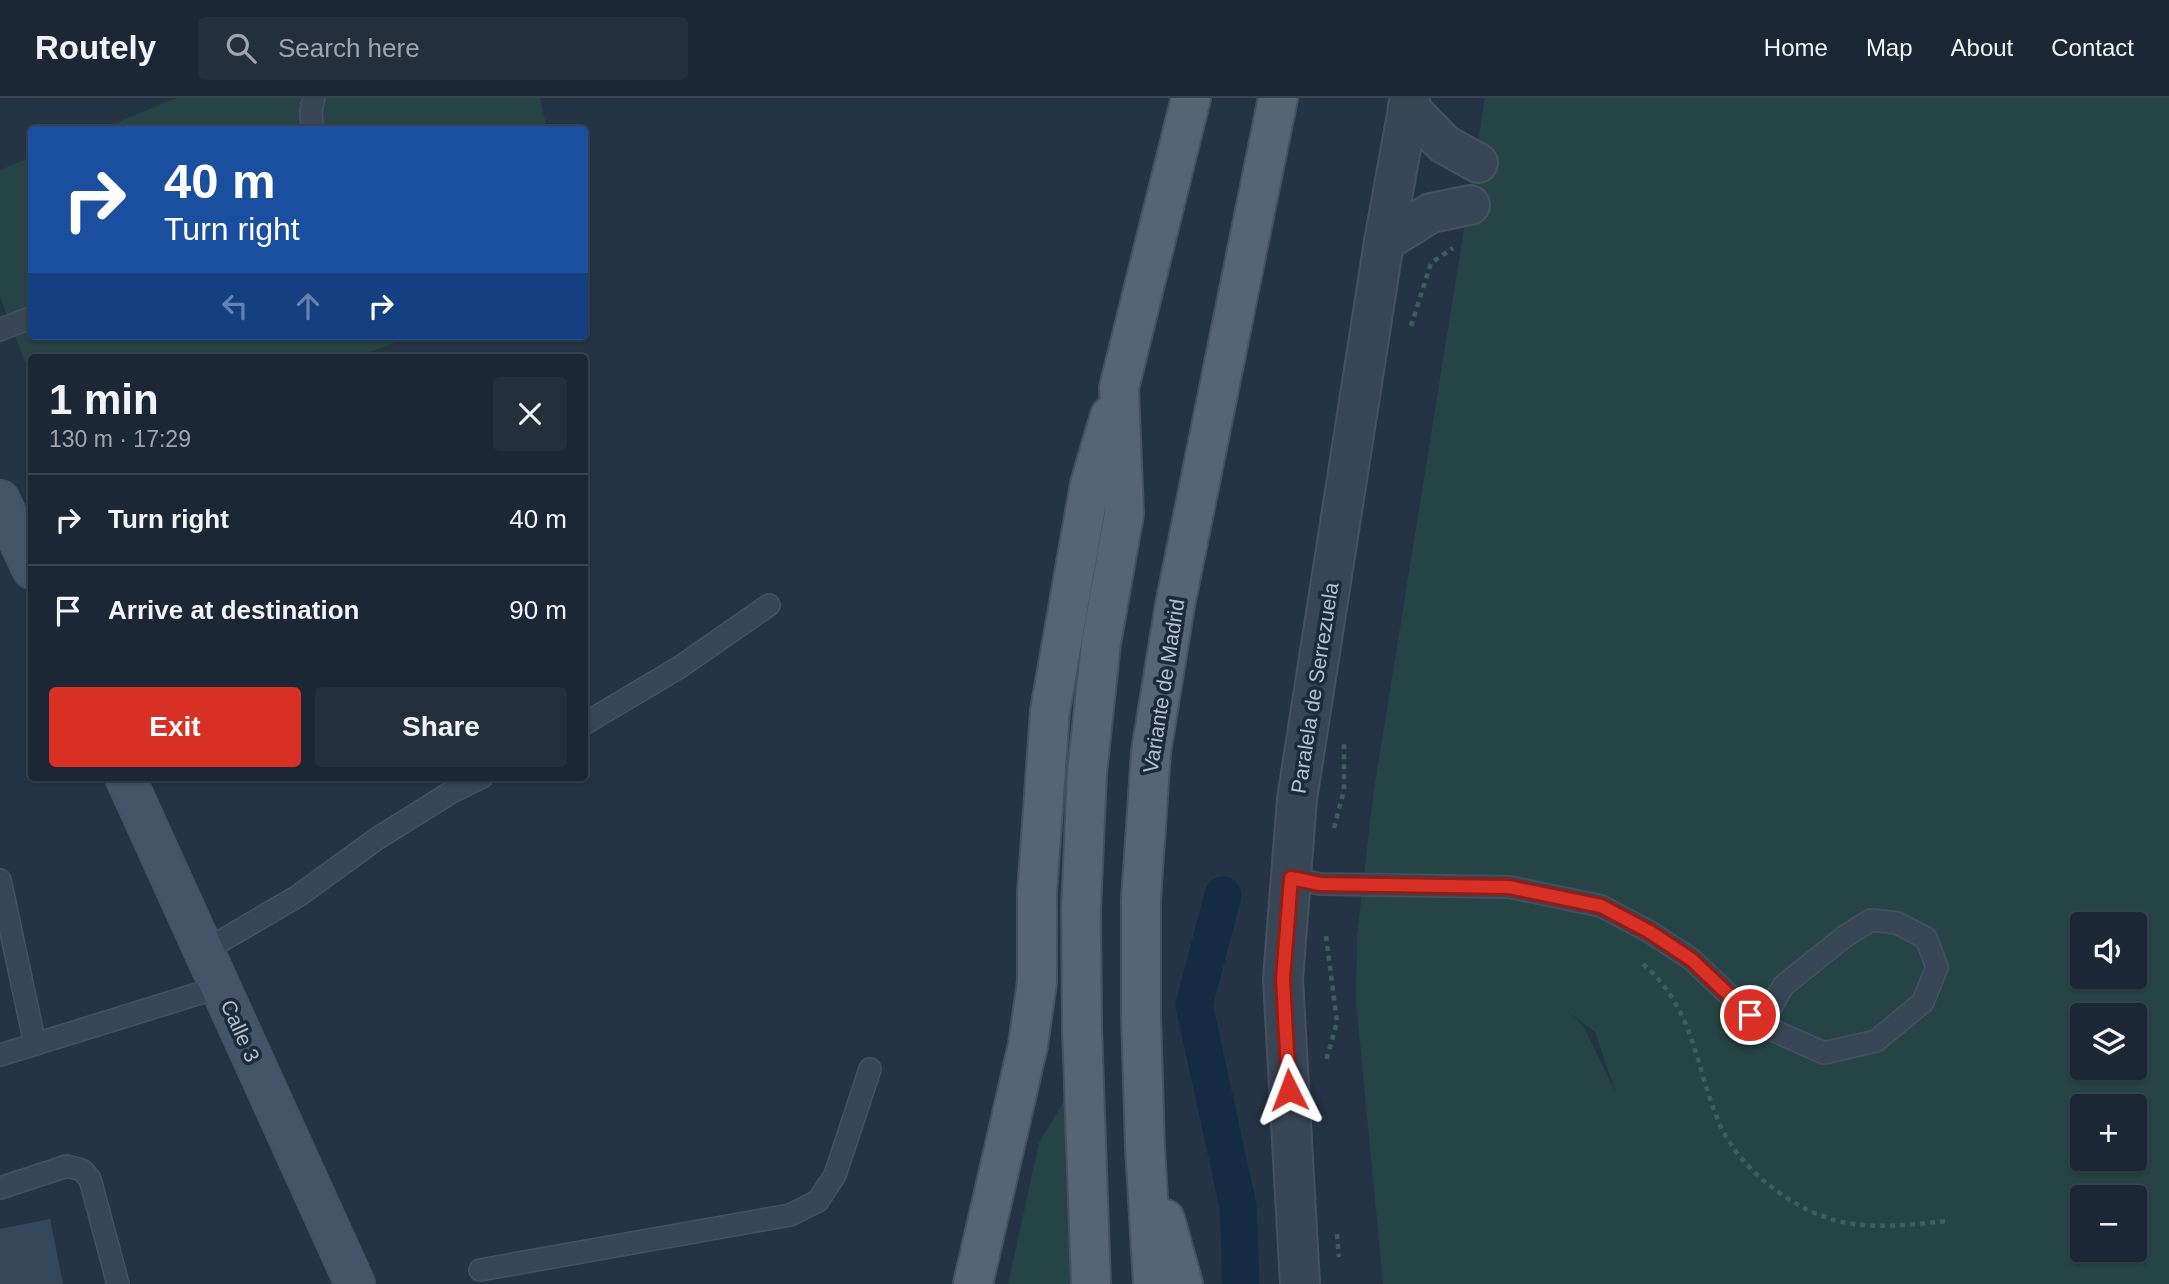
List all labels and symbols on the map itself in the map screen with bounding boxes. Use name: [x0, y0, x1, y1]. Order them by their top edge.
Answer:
street label: Paralela de Serrezuela: [1286, 580, 1343, 795]
street label: Variante de Madrid: [1138, 597, 1189, 775]
pin: [1720, 985, 1780, 1045]
street label: Calle 3: [217, 996, 264, 1065]
position arrow: [1252, 1053, 1326, 1127]

